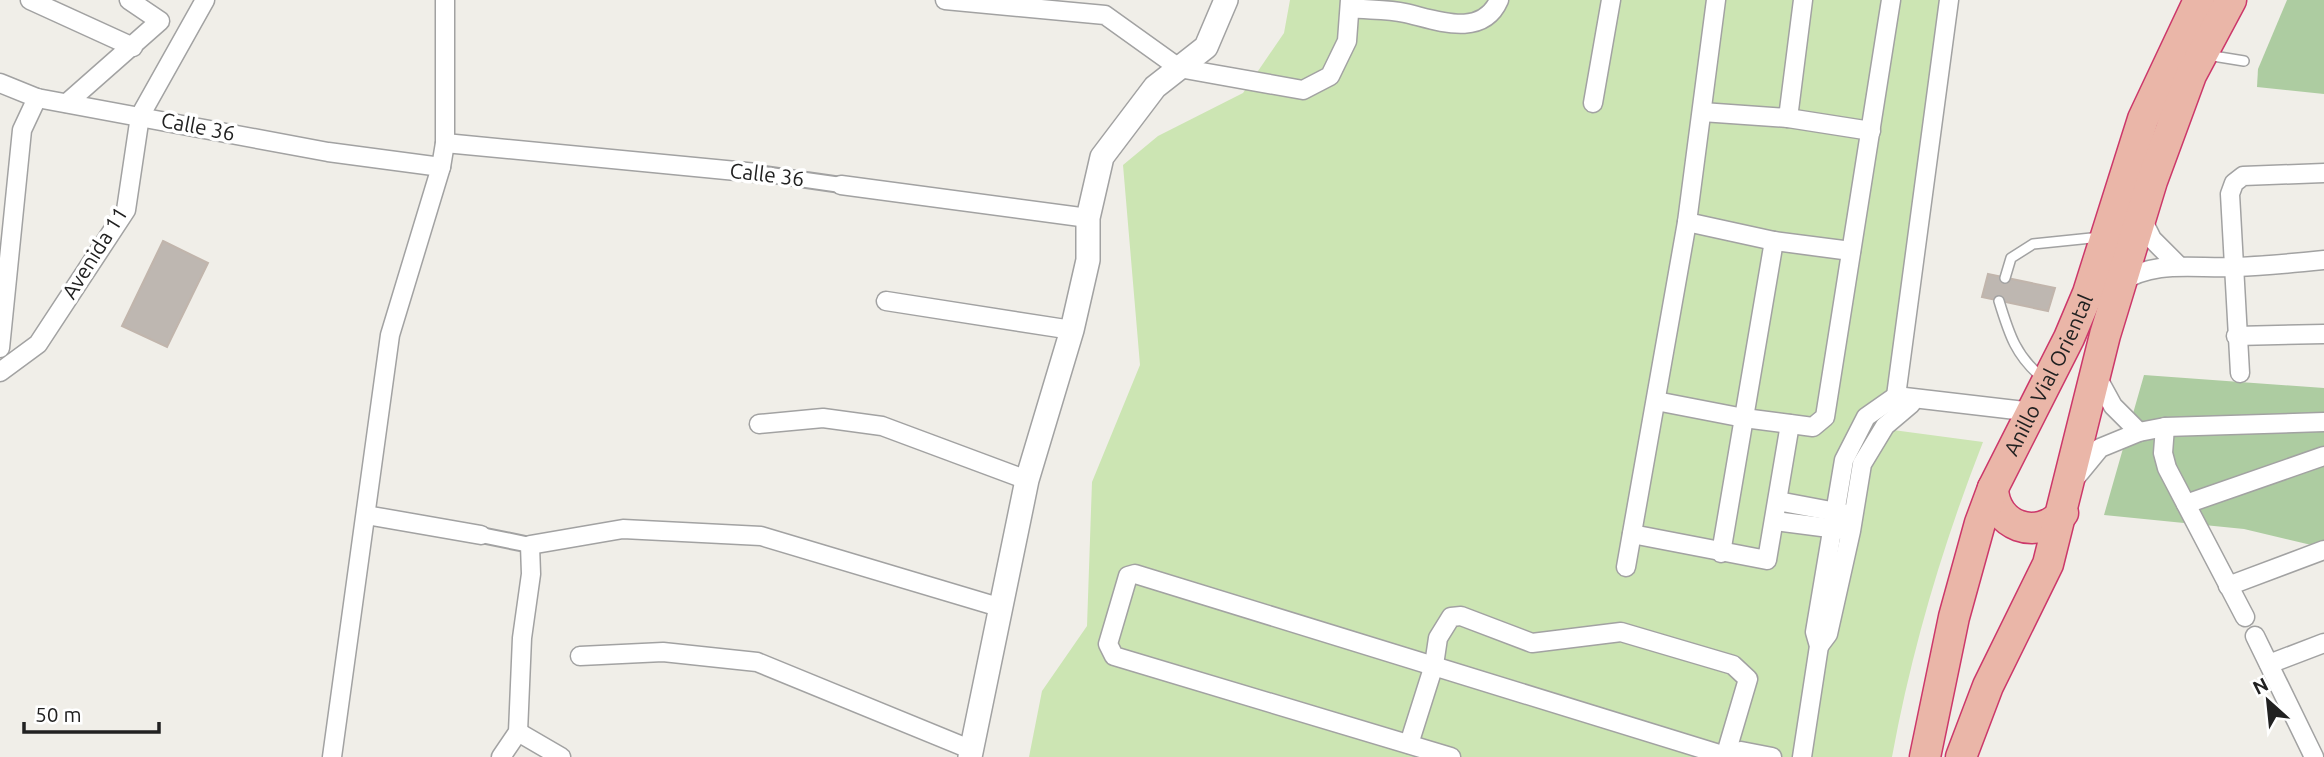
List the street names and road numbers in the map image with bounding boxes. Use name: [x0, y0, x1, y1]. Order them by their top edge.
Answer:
street label: Calle 36: [159, 107, 237, 145]
street label: Calle 36: [729, 158, 806, 190]
street label: Avenida 11: [56, 202, 132, 303]
street label: Anillo Vial Oriental: [1999, 290, 2097, 459]

